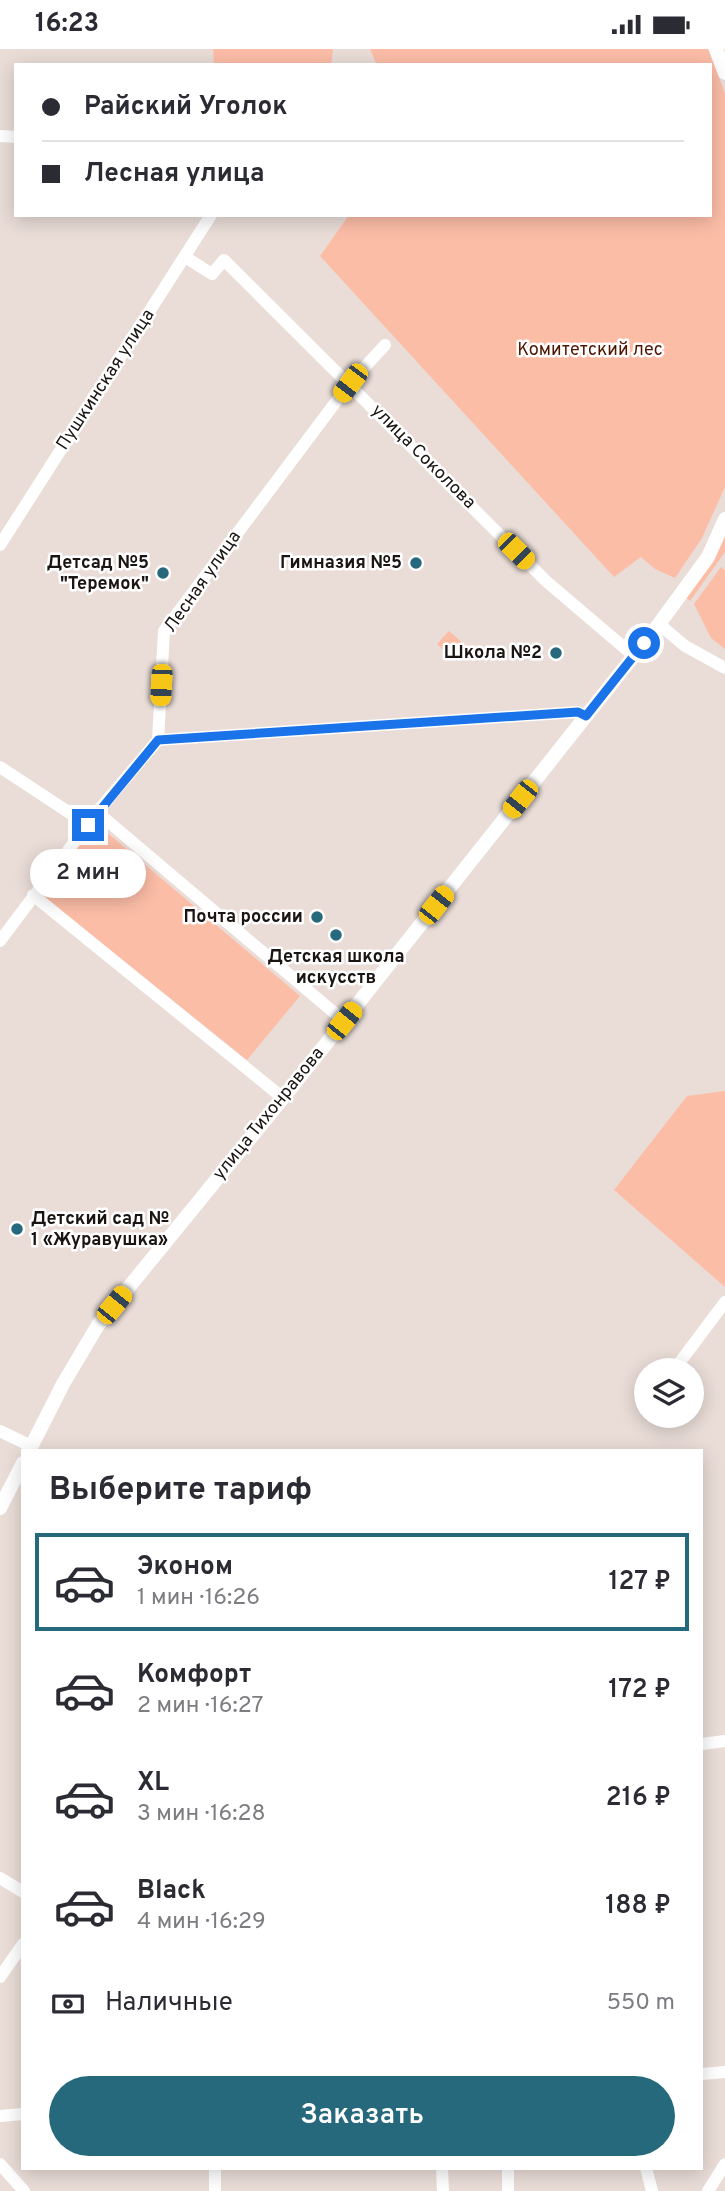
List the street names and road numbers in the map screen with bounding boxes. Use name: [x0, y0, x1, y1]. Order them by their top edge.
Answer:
street label: Пушкинская улица: [52, 305, 160, 455]
street label: улица Соколова: [366, 400, 480, 514]
street label: Лесная улица: [159, 527, 247, 637]
street label: улица Тихонравова: [208, 1043, 330, 1185]

